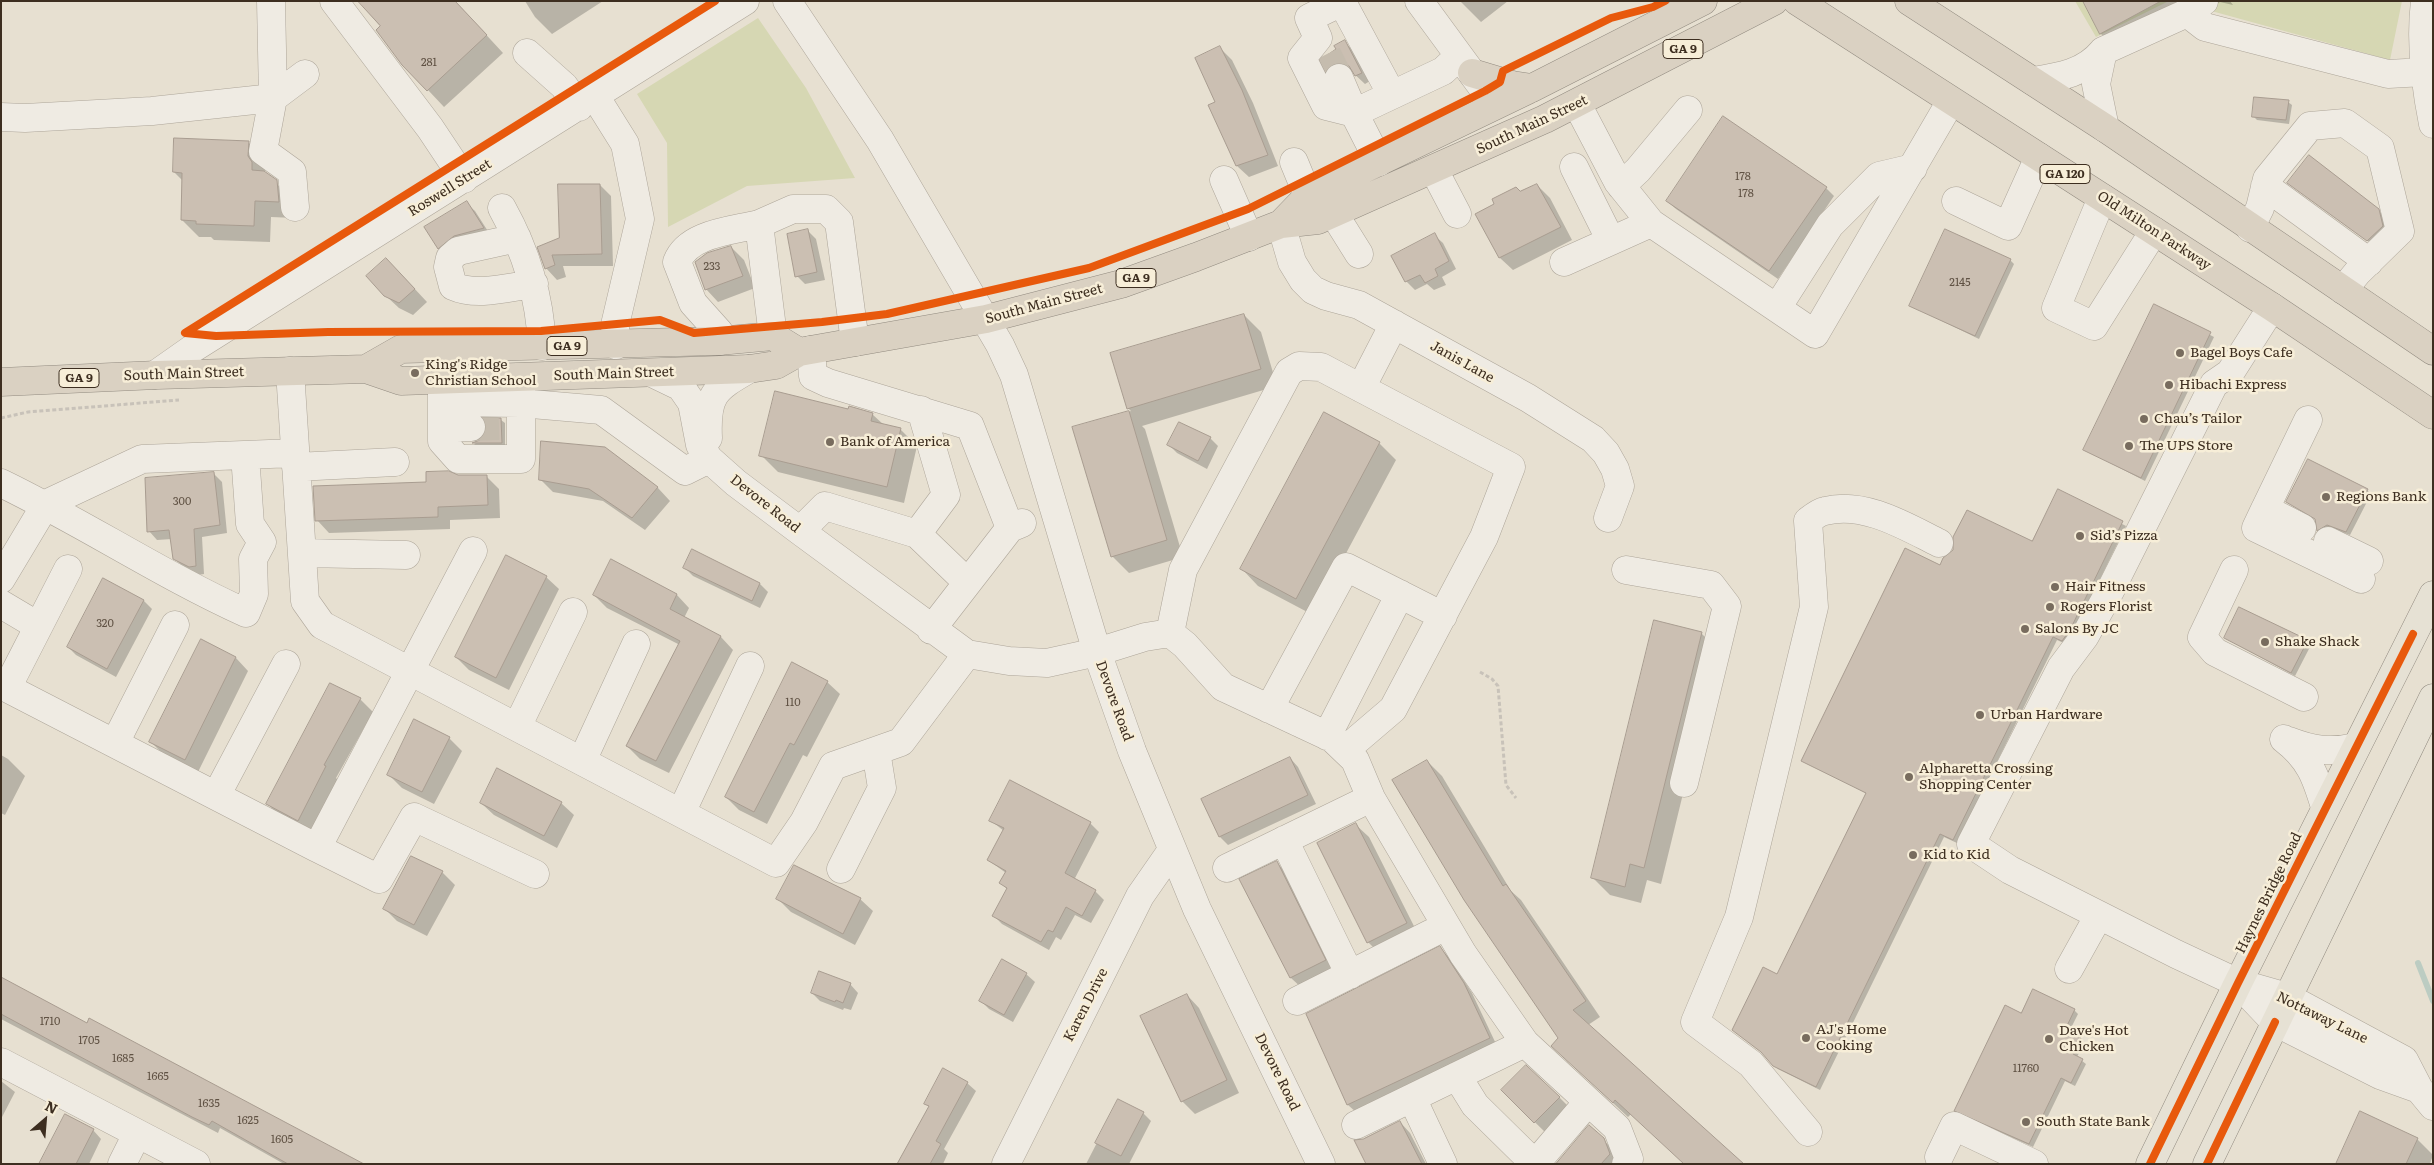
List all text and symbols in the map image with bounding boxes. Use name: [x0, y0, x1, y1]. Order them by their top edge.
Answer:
road number: GA 9: [1663, 40, 1703, 59]
house number: 281: [421, 56, 437, 70]
street label: South Main Street: [1474, 92, 1590, 158]
street label: Roswell Street: [405, 156, 495, 220]
road number: GA 120: [2040, 164, 2090, 183]
house number: 178: [1735, 170, 1751, 184]
house number: 178: [1738, 187, 1754, 201]
street label: Old Milton Parkway: [2094, 188, 2214, 274]
house number: 233: [703, 260, 721, 274]
road number: GA 9: [1116, 268, 1156, 288]
house number: 2145: [1949, 276, 1971, 290]
street label: South Main Street: [983, 280, 1105, 328]
road number: GA 9: [547, 336, 587, 356]
street label: Janis Lane: [1427, 338, 1497, 386]
place label: Bagel Boys Cafe: [2190, 345, 2293, 361]
marker: Bagel Boys Cafe: [2174, 347, 2186, 359]
place label: King's Ridge Christian School: [425, 357, 536, 390]
street label: South Main Street: [123, 363, 245, 385]
street label: South Main Street: [553, 363, 675, 385]
marker: King's Ridge Christian School: [409, 367, 421, 379]
road number: GA 9: [59, 368, 99, 388]
place label: Hibachi Express: [2179, 377, 2286, 393]
marker: Hibachi Express: [2163, 379, 2175, 391]
place label: Chau’s Tailor: [2154, 411, 2242, 427]
marker: Chau’s Tailor: [2138, 413, 2150, 425]
place label: Bank of America: [840, 434, 950, 450]
marker: Bank of America: [824, 436, 836, 448]
place label: The UPS Store: [2139, 438, 2233, 454]
marker: The UPS Store: [2123, 440, 2135, 452]
street label: Devore Road: [727, 471, 803, 537]
place label: Regions Bank: [2336, 489, 2426, 505]
marker: Regions Bank: [2320, 491, 2332, 503]
house number: 300: [173, 495, 191, 509]
place label: Sid’s Pizza: [2090, 528, 2158, 544]
marker: Sid’s Pizza: [2074, 530, 2086, 542]
place label: Hair Fitness: [2065, 579, 2145, 595]
marker: Hair Fitness: [2049, 581, 2061, 593]
place label: Rogers Florist: [2060, 599, 2152, 615]
marker: Rogers Florist: [2044, 601, 2056, 613]
house number: 320: [96, 617, 114, 631]
place label: Salons By JC: [2035, 621, 2119, 637]
marker: Salons By JC: [2019, 623, 2031, 635]
place label: Shake Shack: [2275, 634, 2359, 650]
marker: Shake Shack: [2259, 636, 2271, 648]
street label: Devore Road: [1092, 659, 1136, 743]
house number: 110: [785, 696, 801, 710]
place label: Urban Hardware: [1990, 707, 2102, 723]
marker: Urban Hardware: [1974, 709, 1986, 721]
place label: Alpharetta Crossing Shopping Center: [1919, 761, 2053, 794]
marker: Alpharetta Crossing Shopping Center: [1903, 771, 1915, 783]
street label: Haynes Bridge Road: [2232, 830, 2306, 956]
place label: Kid to Kid: [1923, 847, 1990, 863]
marker: Kid to Kid: [1907, 849, 1919, 861]
street label: Karen Drive: [1060, 965, 1112, 1045]
street label: Nottaway Lane: [2274, 989, 2370, 1047]
house number: 1710: [40, 1015, 60, 1029]
place label: AJ's Home Cooking: [1816, 1022, 1887, 1054]
place label: Dave's Hot Chicken: [2059, 1023, 2129, 1056]
street label: Devore Road: [1251, 1030, 1303, 1114]
marker: AJ's Home Cooking: [1800, 1032, 1812, 1044]
marker: Dave's Hot Chicken: [2043, 1033, 2055, 1045]
house number: 1705: [78, 1034, 100, 1048]
house number: 1685: [112, 1052, 134, 1066]
house number: 11760: [2013, 1062, 2039, 1076]
house number: 1665: [147, 1070, 169, 1084]
north arrow: [20, 1095, 70, 1145]
text: N: [42, 1095, 62, 1118]
house number: 1635: [198, 1097, 220, 1111]
house number: 1625: [237, 1114, 259, 1128]
place label: South State Bank: [2036, 1114, 2150, 1130]
marker: South State Bank: [2020, 1116, 2032, 1128]
house number: 1605: [271, 1133, 293, 1147]

